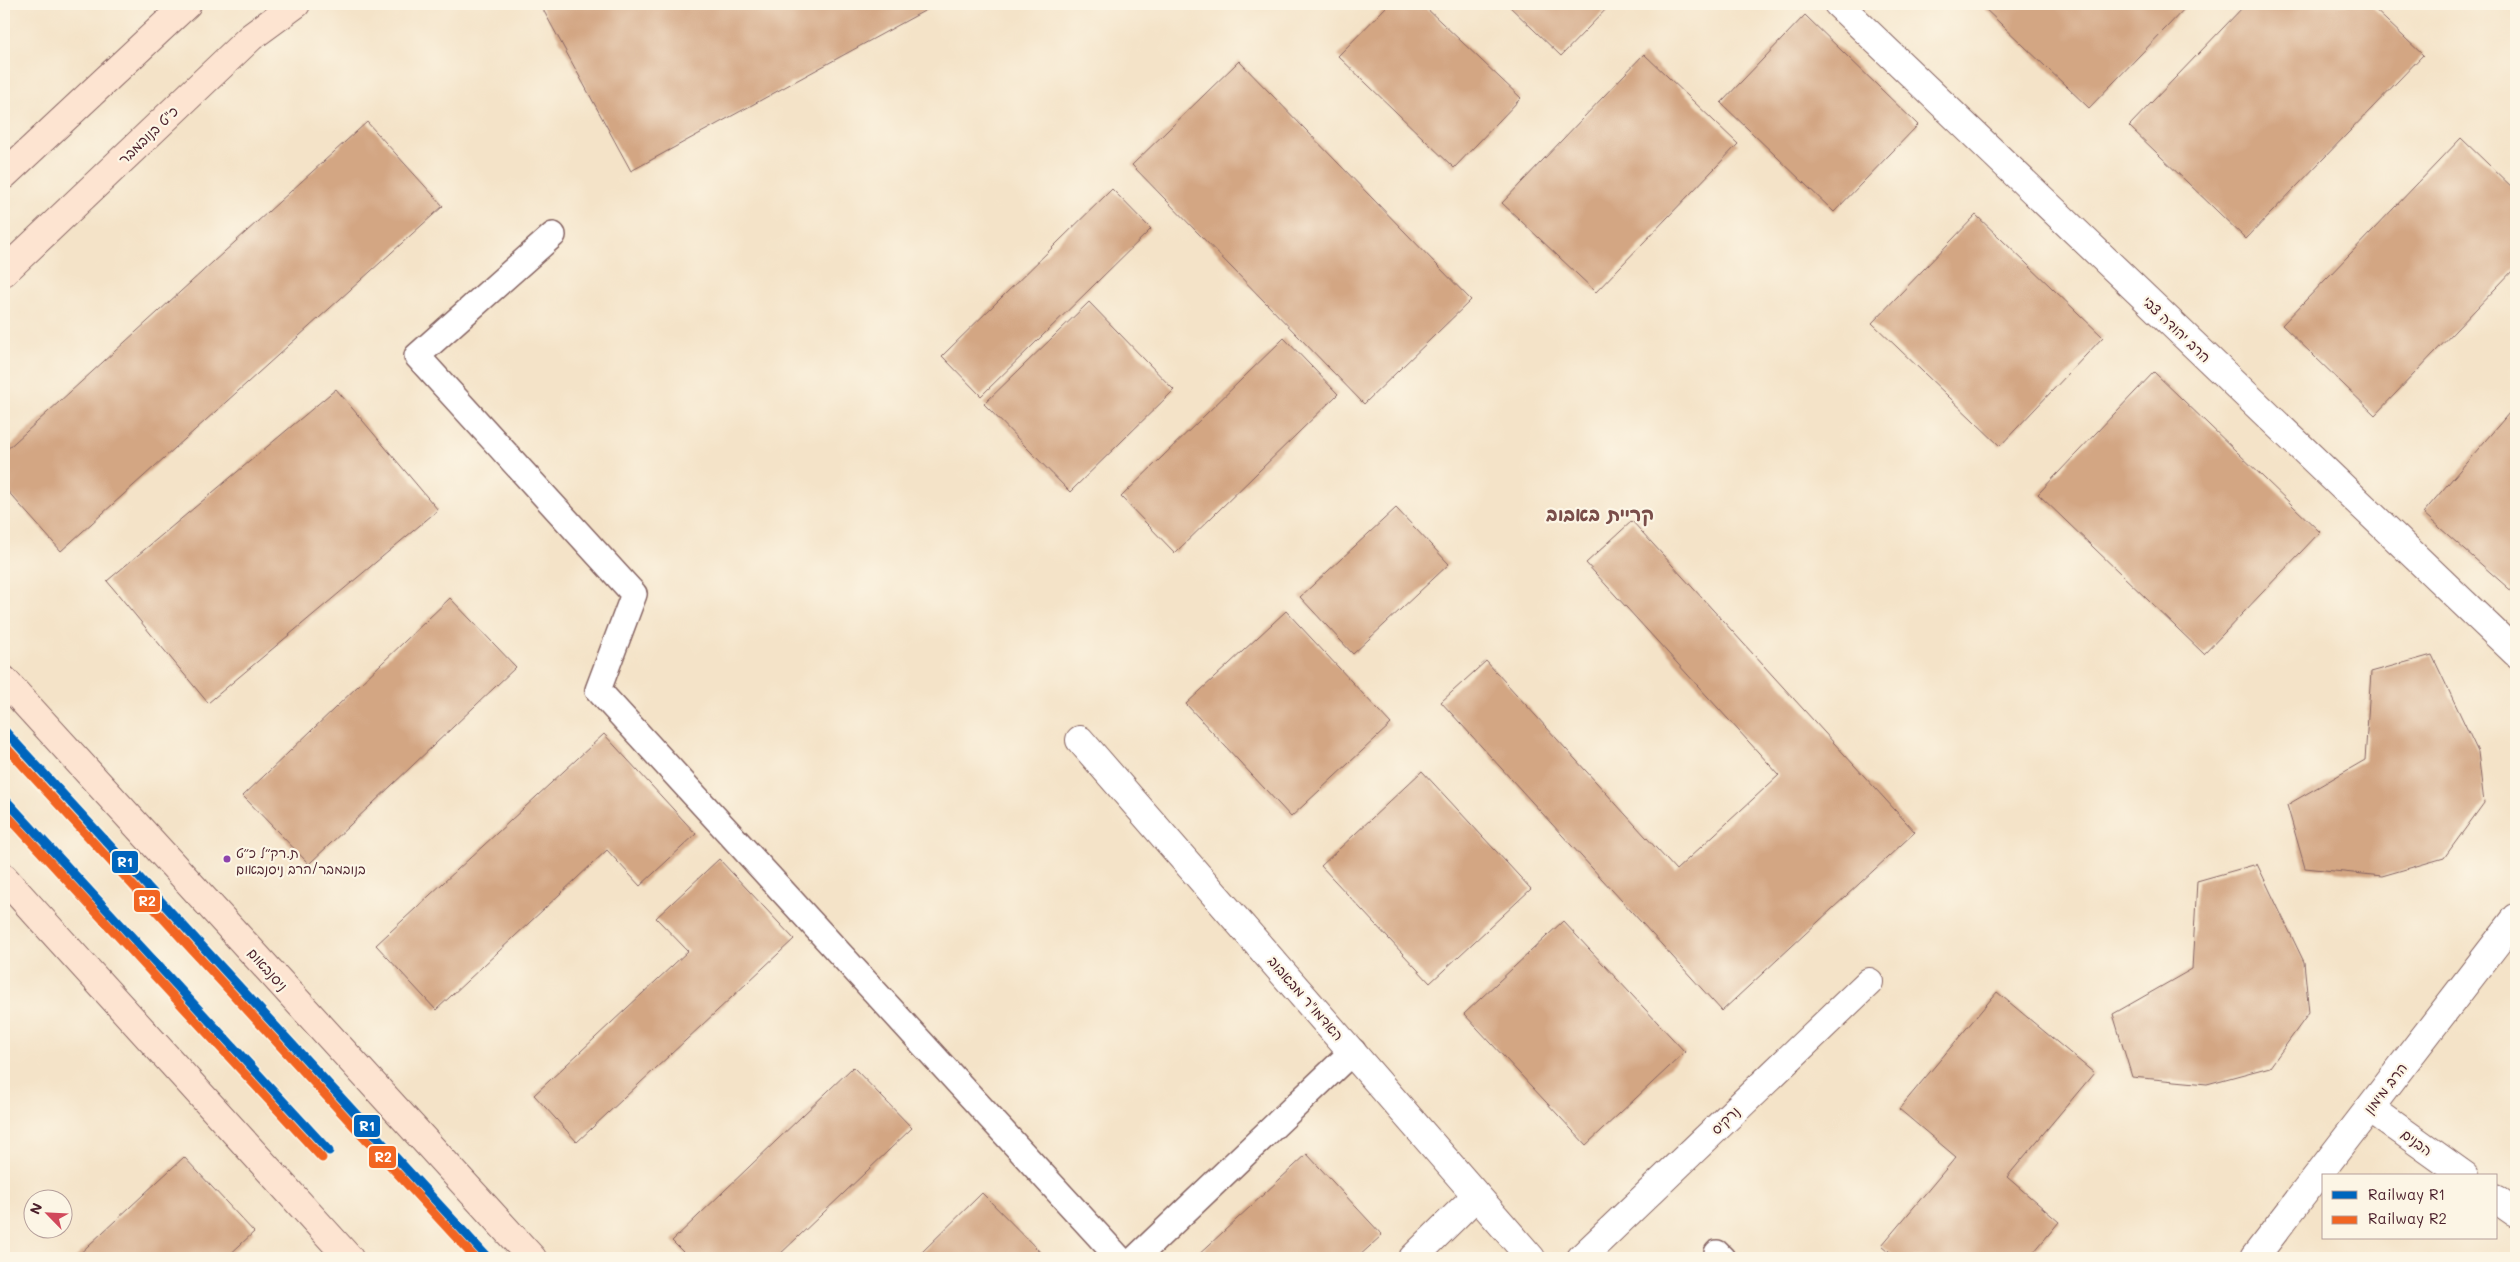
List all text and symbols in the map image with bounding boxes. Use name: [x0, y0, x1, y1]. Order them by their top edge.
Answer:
street label: כ"ט בנובמבר: [114, 101, 182, 168]
street label: הרב יהודה צבי: [2139, 292, 2215, 366]
district label: קריית באבוב: [1546, 501, 1654, 527]
place label: ת.רק״ל כ״ט בנובמבר/הרב ניסנבאום: [236, 844, 366, 878]
line badge: R1: [111, 850, 139, 874]
text: R1: [117, 852, 133, 871]
marker: ת.רק״ל כ״ט בנובמבר/הרב ניסנבאום: [222, 854, 232, 864]
line badge: R2: [133, 889, 161, 913]
text: R2: [138, 891, 156, 910]
street label: ניסנבאום: [244, 944, 292, 994]
street label: האדמו"ר מבאבוב: [1264, 952, 1348, 1044]
street label: הרב מימון: [2359, 1059, 2411, 1117]
street label: נרקיס: [1706, 1102, 1744, 1138]
line badge: R1: [353, 1114, 381, 1138]
text: R1: [359, 1116, 375, 1135]
street label: הבנים: [2398, 1124, 2436, 1160]
line badge: R2: [368, 1145, 397, 1169]
text: R2: [374, 1147, 392, 1166]
legend: [2322, 1174, 2498, 1240]
text: Railway R1: [2368, 1184, 2445, 1204]
north arrow: [22, 1190, 72, 1240]
text: N: [25, 1200, 47, 1217]
text: Railway R2: [2368, 1208, 2447, 1228]

